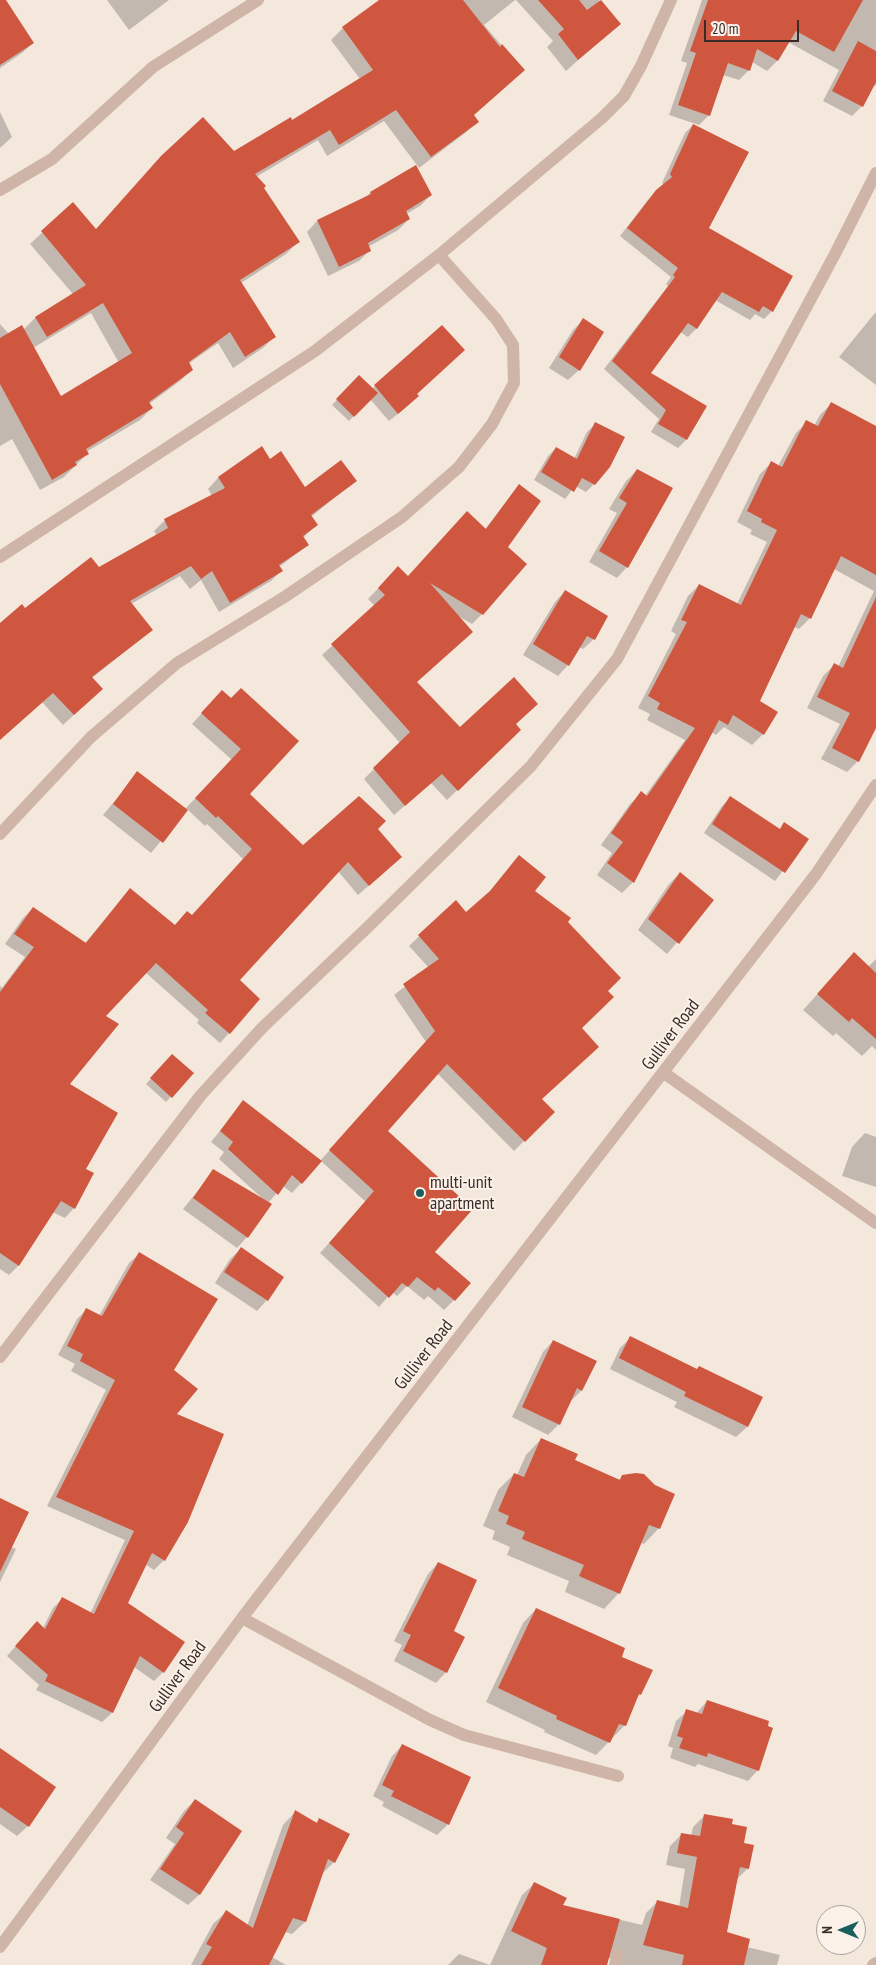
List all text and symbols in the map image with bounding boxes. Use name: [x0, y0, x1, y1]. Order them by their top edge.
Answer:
scale bar: [706, 10, 801, 42]
text: 20 m: [712, 19, 738, 38]
street label: Gulliver Road: [637, 995, 705, 1075]
place label: multi-unit apartment: [430, 1172, 495, 1214]
marker: multi-unit apartment: [414, 1187, 426, 1199]
street label: Gulliver Road: [390, 1316, 458, 1394]
street label: Gulliver Road: [145, 1637, 211, 1717]
north arrow: [816, 1905, 866, 1955]
text: N: [818, 1926, 836, 1934]

